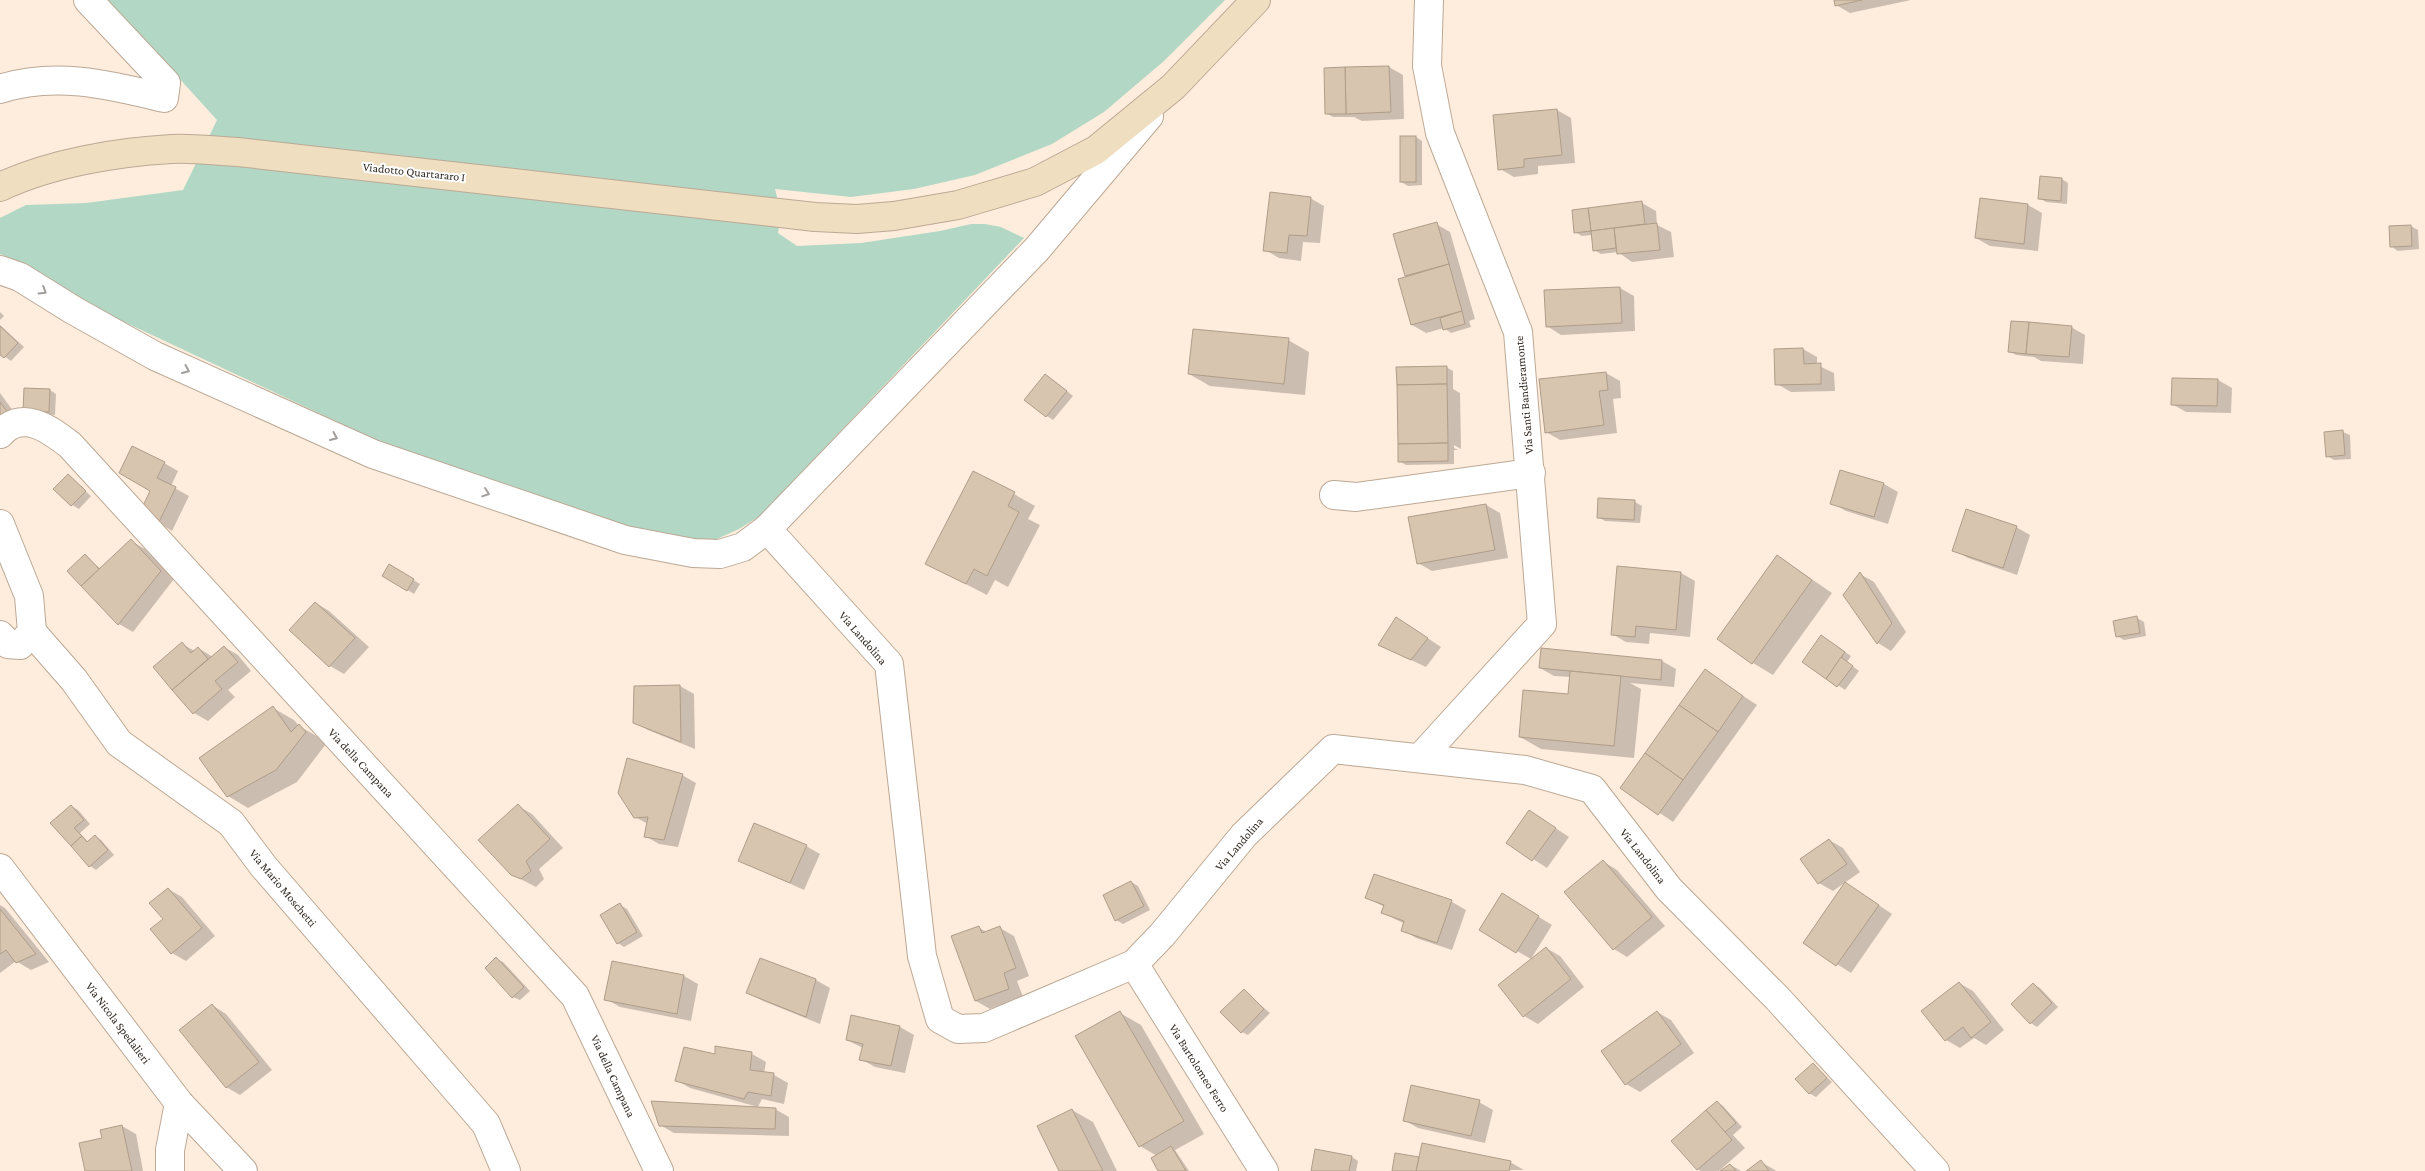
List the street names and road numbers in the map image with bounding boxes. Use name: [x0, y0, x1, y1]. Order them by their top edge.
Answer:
street label: Viadotto Quartararo I: [362, 160, 466, 184]
street label: Via Santi Bandieramonte: [1512, 335, 1536, 455]
street label: Via Landolina: [836, 608, 890, 668]
street label: Via della Campana: [325, 726, 397, 801]
street label: Via Landolina: [1212, 814, 1266, 874]
street label: Via Landolina: [1617, 826, 1669, 887]
street label: Via Mario Moschetti: [246, 846, 320, 930]
street label: Via Nicola Spedalieri: [83, 979, 153, 1067]
street label: Via Bartolomeo Ferro: [1166, 1021, 1232, 1115]
street label: Via della Campana: [588, 1033, 638, 1120]

